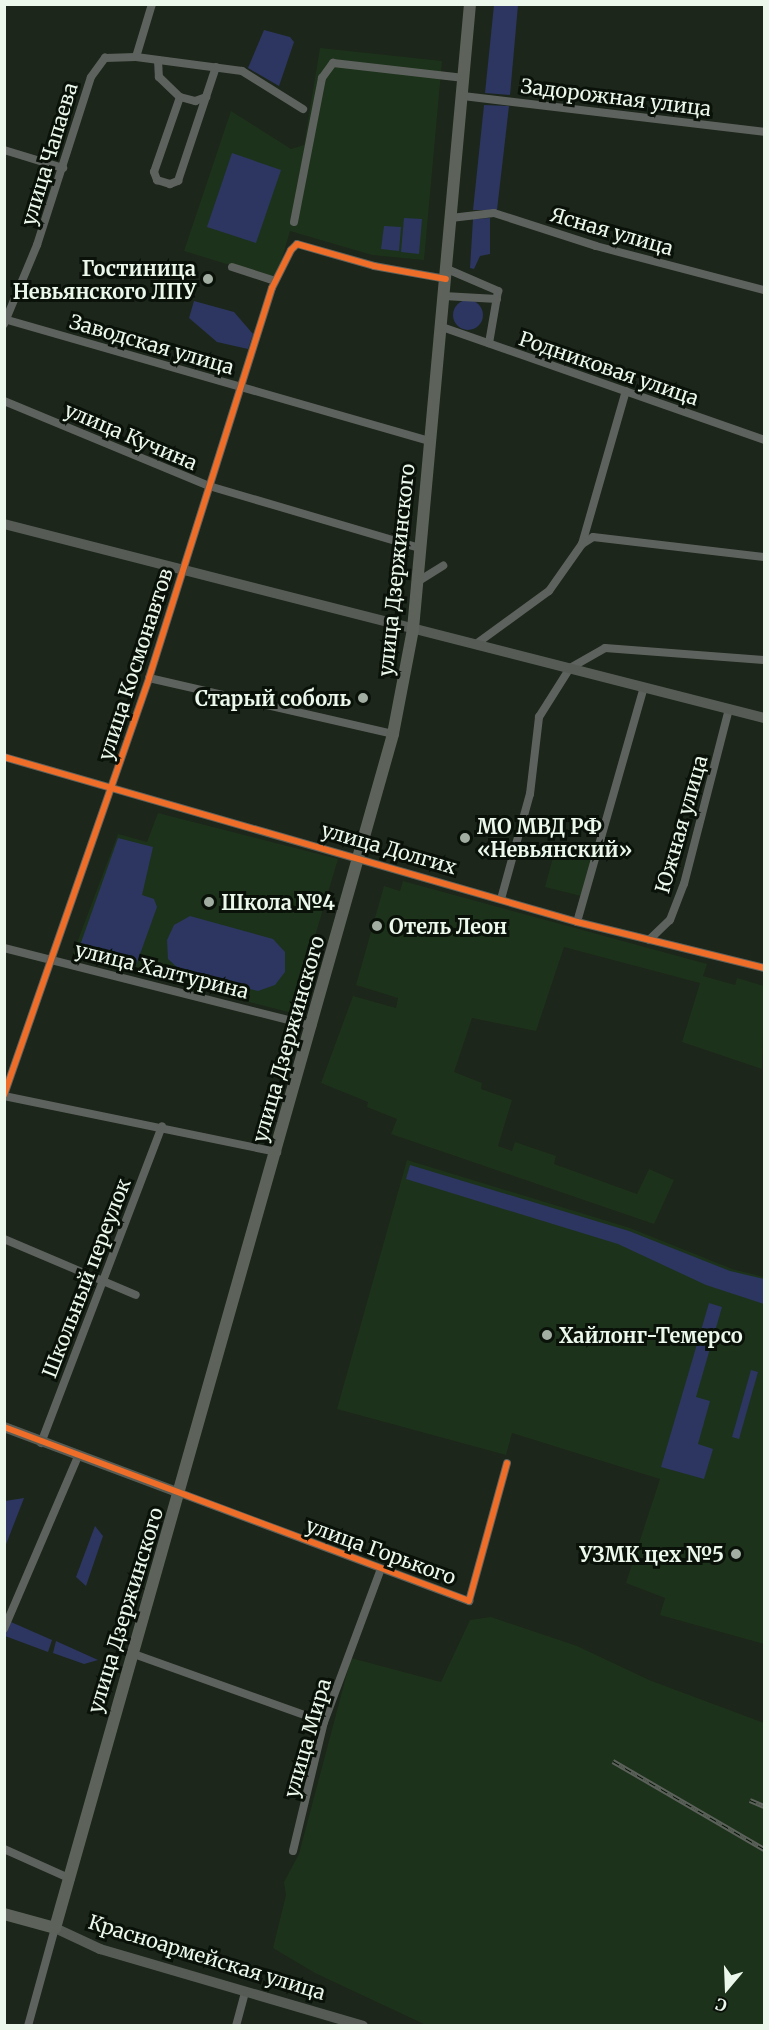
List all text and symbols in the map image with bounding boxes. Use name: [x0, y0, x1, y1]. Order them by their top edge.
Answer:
street label: Задорожная улица: [519, 73, 713, 121]
street label: улица Чапаева: [16, 80, 82, 228]
street label: Ясная улица: [548, 202, 676, 260]
place label: Гостиница Невьянского ЛПУ: [13, 256, 196, 303]
marker: Гостиница Невьянского ЛПУ: [201, 272, 215, 286]
street label: Заводская улица: [67, 309, 237, 379]
street label: Родниковая улица: [516, 326, 702, 410]
street label: улица Кучина: [61, 397, 201, 475]
street label: улица Дзержинского: [373, 462, 419, 678]
street label: улица Космонавтов: [93, 565, 177, 763]
place label: Старый соболь: [195, 686, 351, 710]
marker: Старый соболь: [356, 691, 370, 705]
street label: Южная улица: [650, 752, 712, 896]
place label: МО МВД РФ «Невьянский»: [477, 814, 632, 861]
street label: улица Долгих: [319, 817, 459, 879]
marker: МО МВД РФ «Невьянский»: [458, 831, 472, 845]
place label: Школа №4: [221, 890, 335, 914]
marker: Школа №4: [202, 895, 216, 909]
place label: Отель Леон: [389, 914, 507, 938]
marker: Отель Леон: [370, 919, 384, 933]
street label: улица Дзержинского: [247, 933, 329, 1145]
street label: улица Халтурина: [73, 937, 251, 1003]
street label: Школьный переулок: [37, 1175, 135, 1381]
place label: Хайлонг-Темерсо: [559, 1323, 743, 1347]
marker: Хайлонг-Темерсо: [540, 1328, 554, 1342]
street label: улица Дзержинского: [82, 1504, 168, 1716]
street label: улица Горького: [303, 1513, 459, 1589]
place label: УЗМК цех №5: [579, 1542, 724, 1566]
marker: УЗМК цех №5: [729, 1547, 743, 1561]
street label: улица Мира: [279, 1676, 335, 1800]
street label: Красноармейская улица: [86, 1909, 328, 2005]
north arrow: [697, 1958, 757, 2018]
text: С: [713, 1994, 729, 2016]

